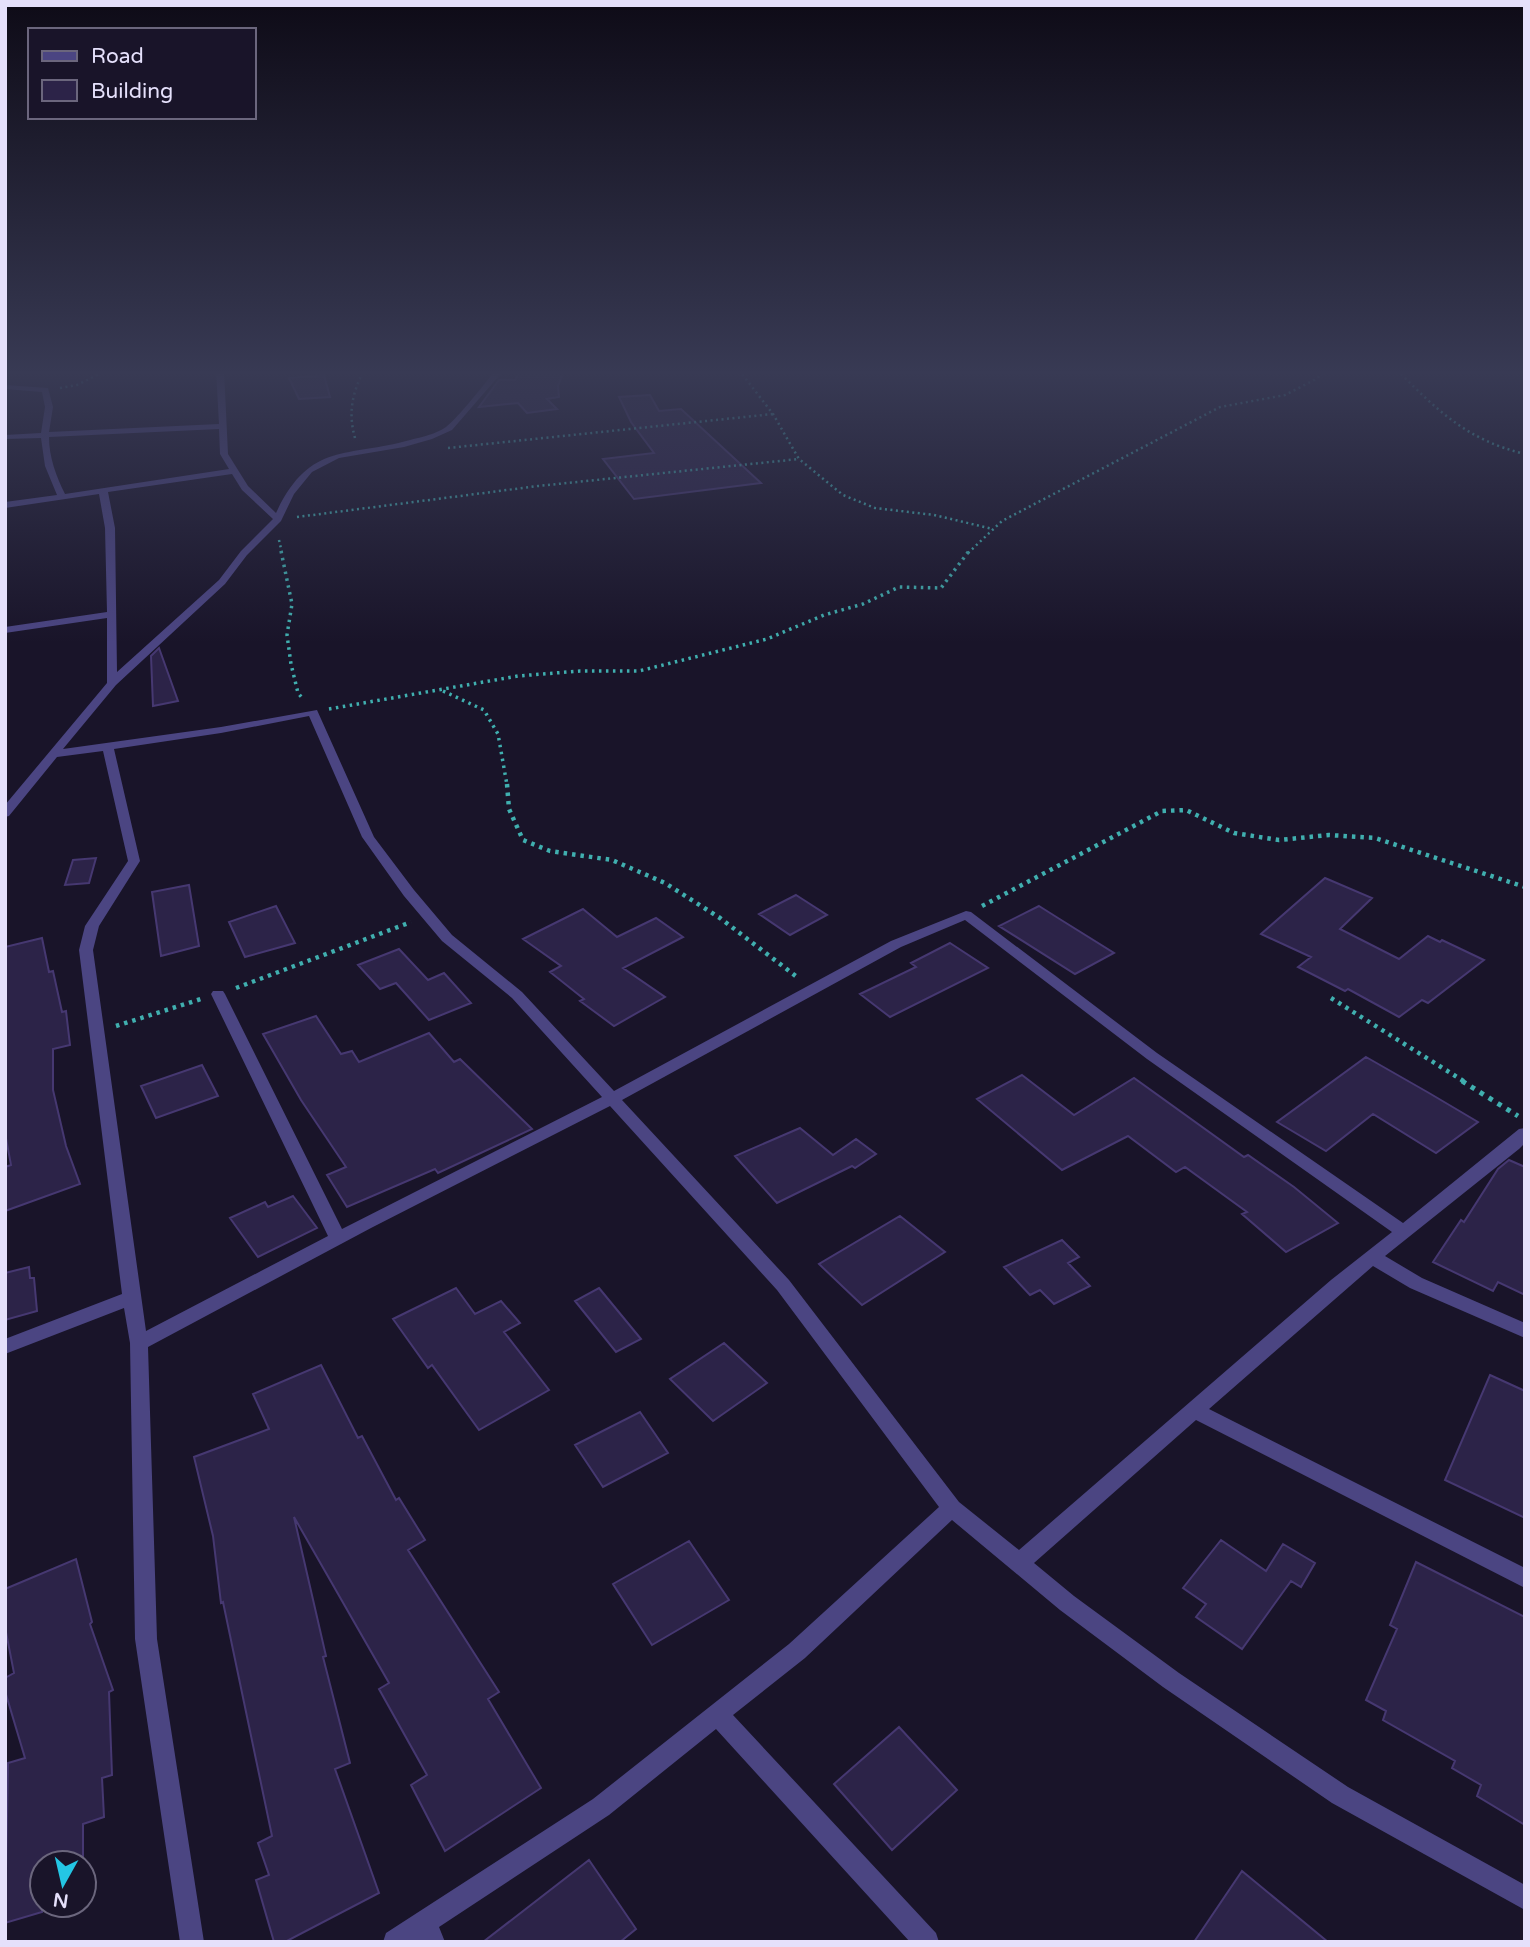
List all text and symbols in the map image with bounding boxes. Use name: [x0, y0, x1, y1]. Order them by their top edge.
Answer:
legend: [28, 28, 256, 119]
text: Road: [91, 44, 144, 69]
text: Building: [91, 79, 173, 104]
north arrow: [28, 1849, 98, 1919]
text: N: [52, 1888, 70, 1912]

